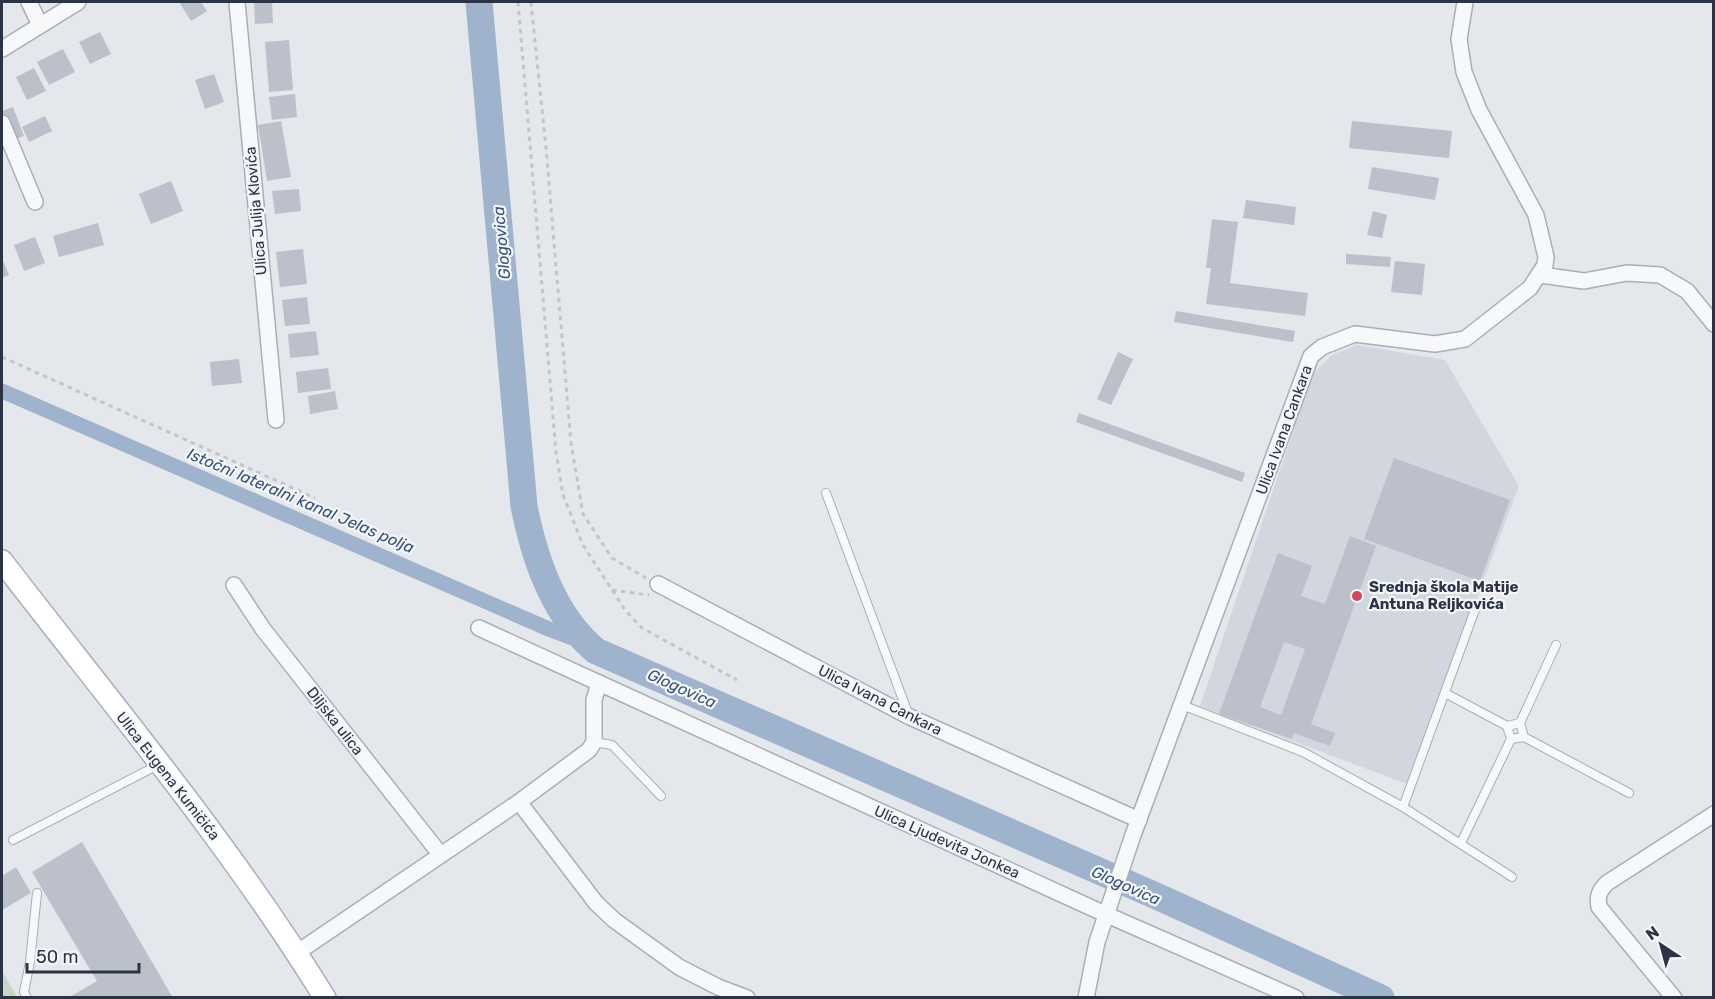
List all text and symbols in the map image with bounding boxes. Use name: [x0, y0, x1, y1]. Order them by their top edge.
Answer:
street label: Ulica Julija Klovića: [241, 146, 271, 276]
water label: Glogovica: [489, 206, 514, 280]
street label: Ulica Ivana Cankara: [1252, 363, 1316, 497]
water label: Istočni lateralni kanal Jelas polja: [184, 444, 417, 557]
place label: Srednja škola Matije Antuna Reljkovića: [1369, 578, 1519, 613]
marker: Srednja škola Matije Antuna Reljkovića: [1350, 589, 1364, 603]
street label: Ulica Ivana Cankara: [815, 661, 945, 739]
water label: Glogovica: [644, 665, 719, 712]
street label: Diljska ulica: [303, 683, 367, 759]
street label: Ulica Eugena Kumičića: [112, 708, 224, 844]
street label: Ulica Ljudevita Jonkea: [871, 802, 1023, 882]
water label: Glogovica: [1088, 862, 1163, 909]
north arrow: [1631, 915, 1691, 975]
text: N: [1642, 922, 1663, 944]
scale bar: [27, 936, 140, 974]
text: 50 m: [36, 946, 79, 968]

